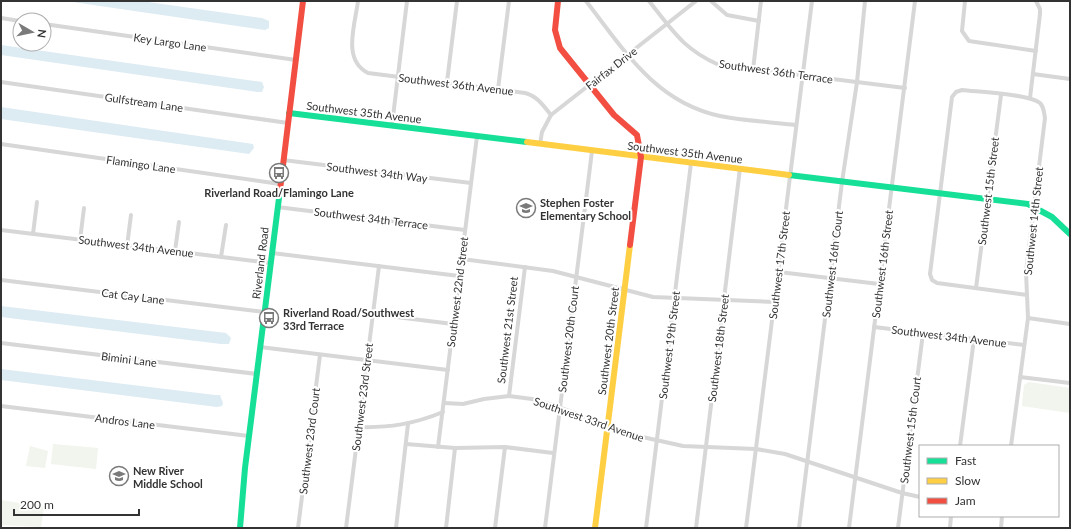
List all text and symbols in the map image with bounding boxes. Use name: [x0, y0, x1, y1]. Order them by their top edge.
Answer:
north arrow: [12, 12, 52, 52]
text: N: [35, 28, 49, 39]
street label: Key Largo Lane: [133, 30, 207, 54]
street label: Fairfax Drive: [583, 44, 639, 92]
street label: Southwest 36th Terrace: [718, 57, 834, 85]
street label: Southwest 36th Avenue: [398, 70, 515, 98]
street label: Gulfstream Lane: [104, 90, 184, 114]
street label: Southwest 35th Avenue: [306, 98, 423, 126]
street label: Southwest 15th Street: [975, 136, 1001, 246]
street label: Southwest 35th Avenue: [627, 138, 744, 166]
street label: Flamingo Lane: [106, 153, 177, 175]
street label: Southwest 34th Way: [326, 159, 429, 185]
bus stop icon: Riverland Road/Flamingo Lane: [268, 162, 290, 184]
street label: Southwest 14th Street: [1021, 166, 1045, 276]
place label: Riverland Road/Flamingo Lane: [204, 186, 354, 199]
place label: Stephen Foster Elementary School: [540, 196, 631, 222]
school or university icon: Stephen Foster Elementary School: [515, 197, 537, 219]
street label: Southwest 34th Terrace: [313, 205, 429, 231]
street label: Southwest 16th Street: [869, 209, 895, 319]
street label: Southwest 17th Street: [766, 210, 792, 320]
street label: Southwest 16th Court: [819, 210, 845, 318]
street label: Riverland Road: [249, 226, 271, 300]
street label: Southwest 34th Avenue: [78, 232, 195, 260]
street label: Southwest 22nd Street: [444, 236, 470, 348]
street label: Southwest 21st Street: [494, 276, 520, 384]
street label: Southwest 20th Court: [555, 285, 581, 393]
street label: Cat Cay Lane: [101, 286, 165, 306]
street label: Southwest 20th Street: [595, 286, 621, 396]
street label: Southwest 19th Street: [656, 290, 682, 400]
street label: Southwest 18th Street: [705, 293, 731, 403]
place label: Riverland Road/Southwest 33rd Terrace: [283, 306, 415, 332]
bus stop icon: Riverland Road/Southwest 33rd Terrace: [258, 307, 280, 329]
street label: Southwest 34th Avenue: [891, 322, 1008, 350]
street label: Southwest 23rd Street: [349, 342, 375, 452]
street label: Bimini Lane: [100, 349, 158, 369]
street label: Southwest 15th Court: [897, 376, 923, 484]
street label: Southwest 23rd Court: [296, 387, 322, 495]
street label: Southwest 33rd Avenue: [532, 394, 646, 444]
street label: Andros Lane: [94, 411, 156, 431]
legend: [919, 445, 1059, 517]
text: Fast: [955, 453, 977, 468]
place label: New River Middle School: [133, 464, 203, 490]
school or university icon: New River Middle School: [108, 465, 130, 487]
text: Slow: [955, 473, 981, 488]
scale bar: [14, 491, 139, 517]
text: Jam: [955, 493, 976, 508]
text: 200 m: [20, 497, 54, 512]

